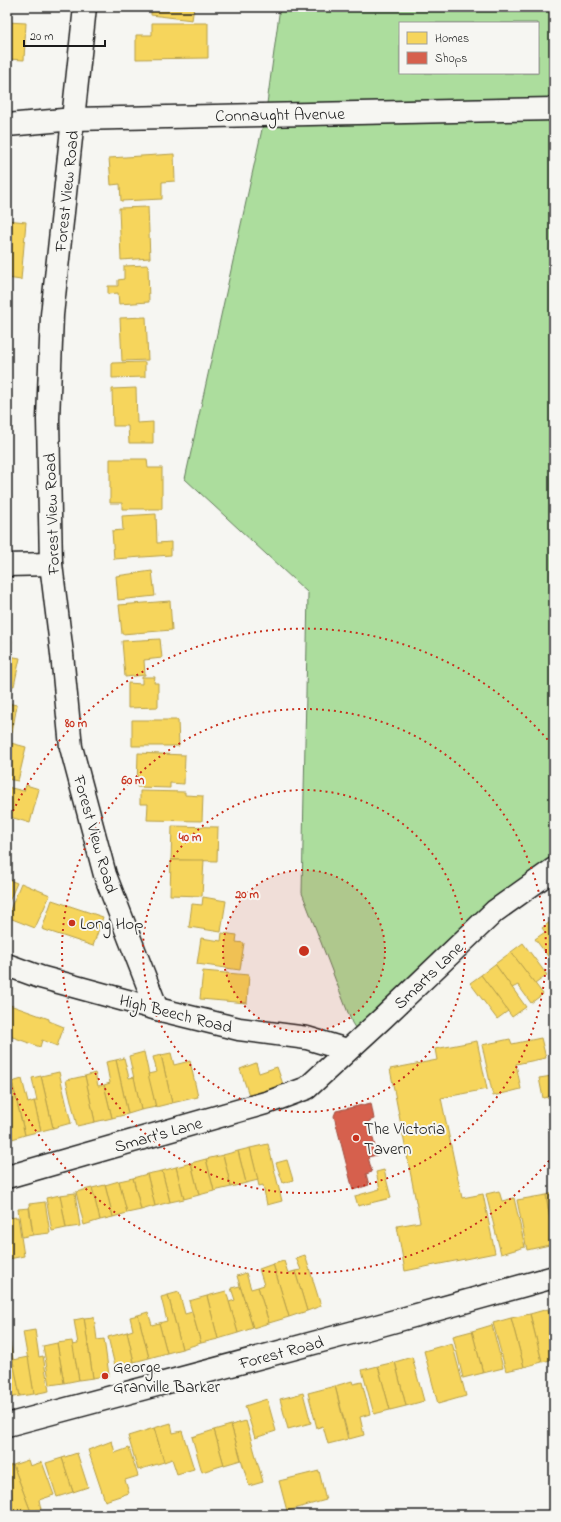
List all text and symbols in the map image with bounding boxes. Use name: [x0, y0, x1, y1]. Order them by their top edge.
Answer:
scale bar: [24, 22, 105, 48]
legend: [399, 22, 539, 74]
text: 20 m: [30, 28, 53, 46]
text: Homes: [435, 30, 469, 48]
text: Shops: [435, 50, 467, 68]
street label: Connaught Avenue: [215, 102, 345, 131]
street label: Forest View Road: [49, 129, 86, 254]
street label: Forest View Road: [38, 452, 67, 576]
text: 80 m: [64, 715, 88, 733]
street label: Forest View Road: [65, 771, 123, 897]
text: 60 m: [121, 772, 145, 790]
text: 40 m: [178, 829, 202, 847]
text: 20 m: [234, 886, 259, 904]
place label: Long Hop: [80, 912, 143, 939]
marker: Long Hop: [67, 918, 77, 928]
street label: Smarts Lane: [388, 936, 470, 1016]
centre of rings: [297, 944, 311, 958]
street label: High Beech Road: [116, 988, 235, 1043]
street label: Smart's Lane: [112, 1111, 206, 1160]
place label: The Victoria Tavern: [364, 1117, 445, 1162]
marker: The Victoria Tavern: [351, 1133, 361, 1143]
street label: Forest Road: [235, 1330, 327, 1377]
place label: George Granville Barker: [113, 1355, 221, 1400]
marker: George Granville Barker: [100, 1371, 110, 1381]

